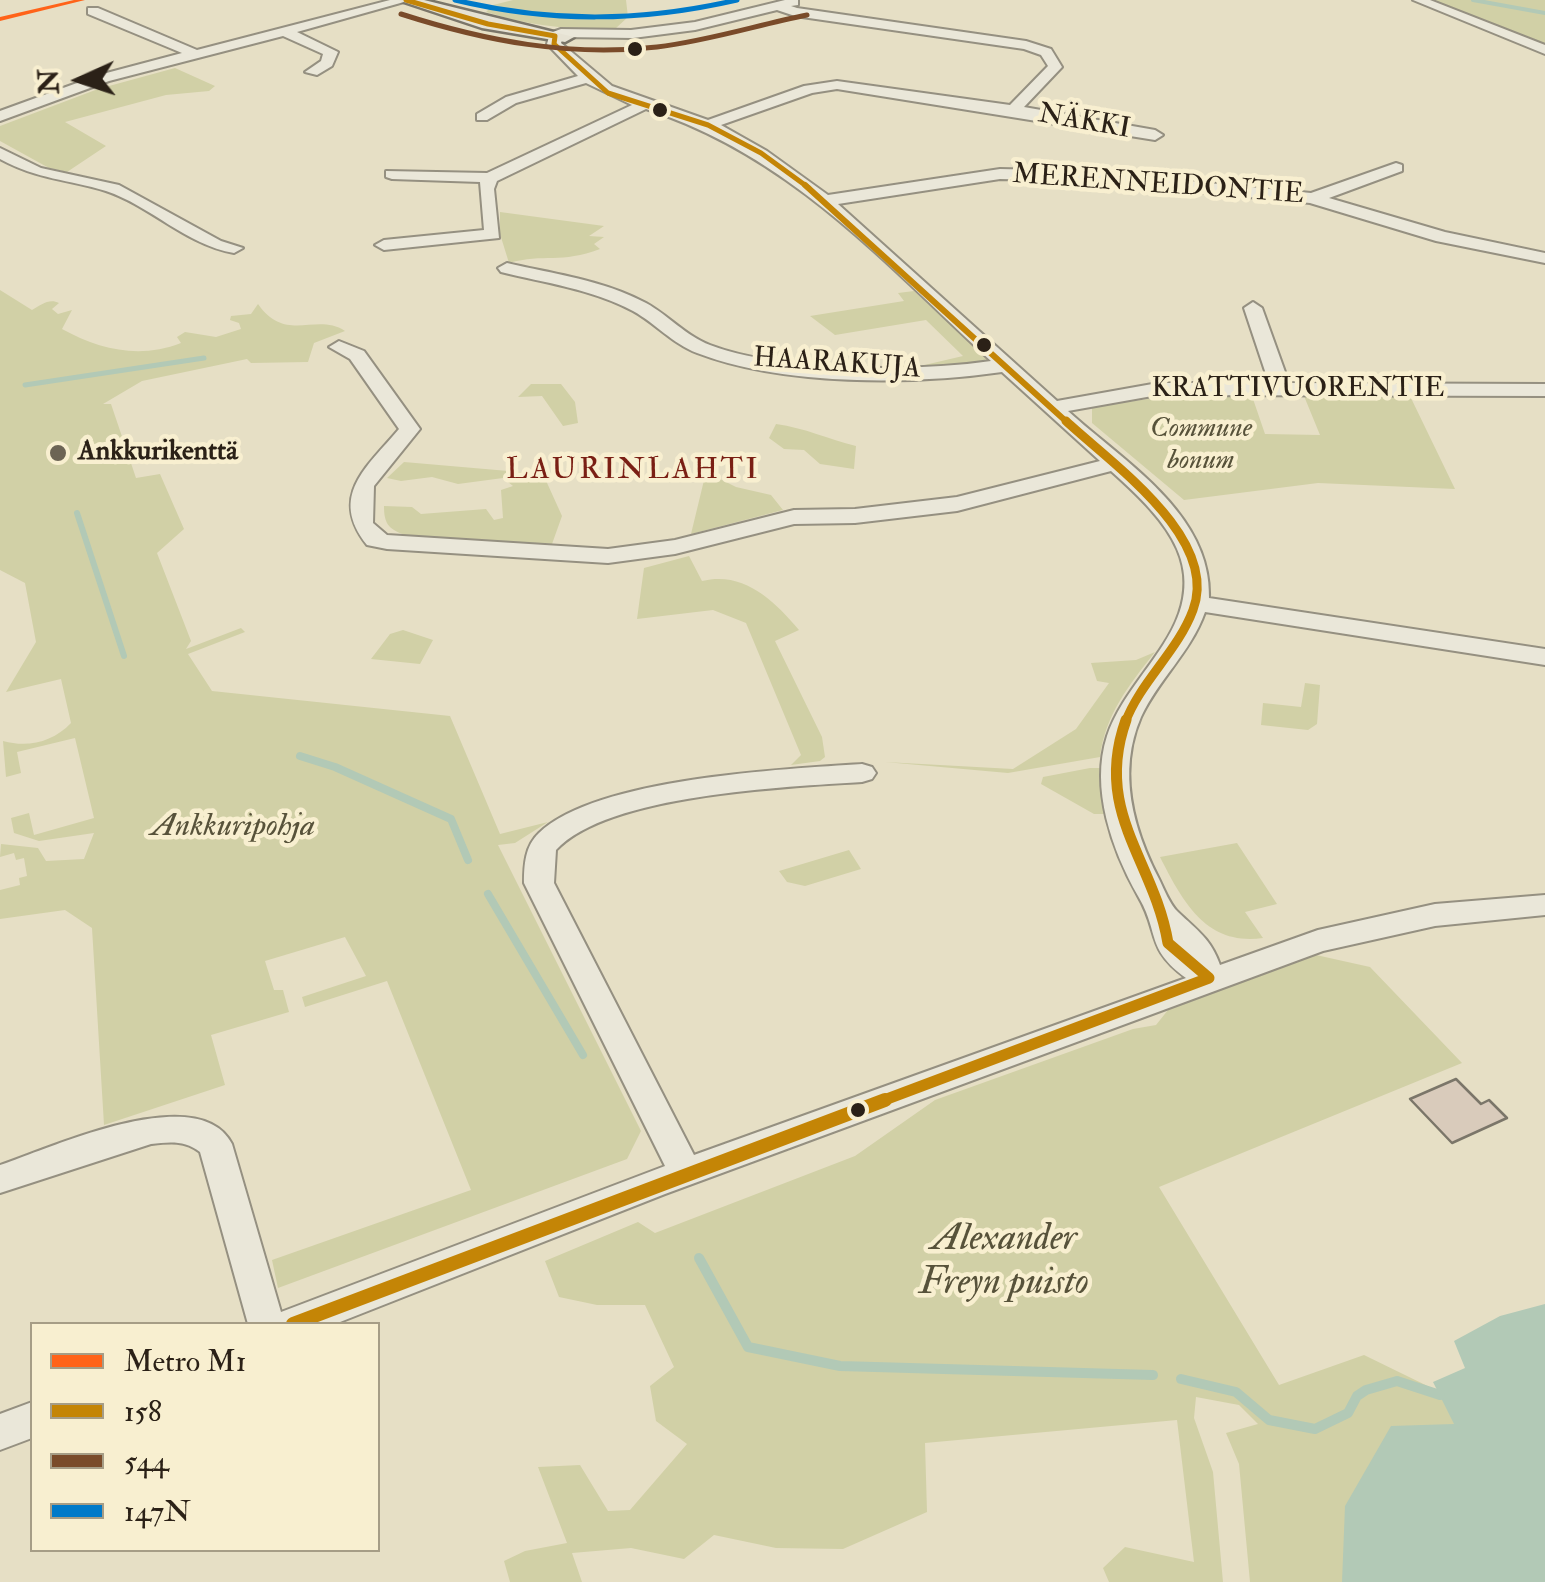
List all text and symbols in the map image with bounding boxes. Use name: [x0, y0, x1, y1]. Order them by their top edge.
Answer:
north arrow: [30, 30, 130, 130]
unlabelled marker: [625, 39, 645, 59]
text: N: [31, 68, 68, 95]
street label: NÄKKI: [1035, 98, 1133, 148]
unlabelled marker: [650, 100, 670, 120]
street label: MERENNEIDONTIE: [1011, 159, 1305, 213]
unlabelled marker: [974, 335, 994, 355]
street label: HAARAKUJA: [752, 342, 922, 388]
street label: KRATTIVUORENTIE: [1151, 373, 1445, 407]
park label: Commune bonum: [1150, 413, 1252, 479]
place label: Ankkurikenttä: [78, 436, 238, 470]
marker: Ankkurikenttä: [47, 442, 69, 464]
district label: LAURINLAHTI: [506, 454, 760, 490]
park label: Ankkuripohja: [151, 809, 315, 847]
unlabelled marker: [848, 1100, 868, 1120]
park label: Alexander Freyn puisto: [919, 1218, 1089, 1308]
legend: [30, 1322, 380, 1552]
text: Metro M1: [124, 1343, 246, 1380]
text: 158: [124, 1393, 162, 1430]
text: 544: [124, 1443, 169, 1480]
text: 147N: [124, 1493, 191, 1530]

